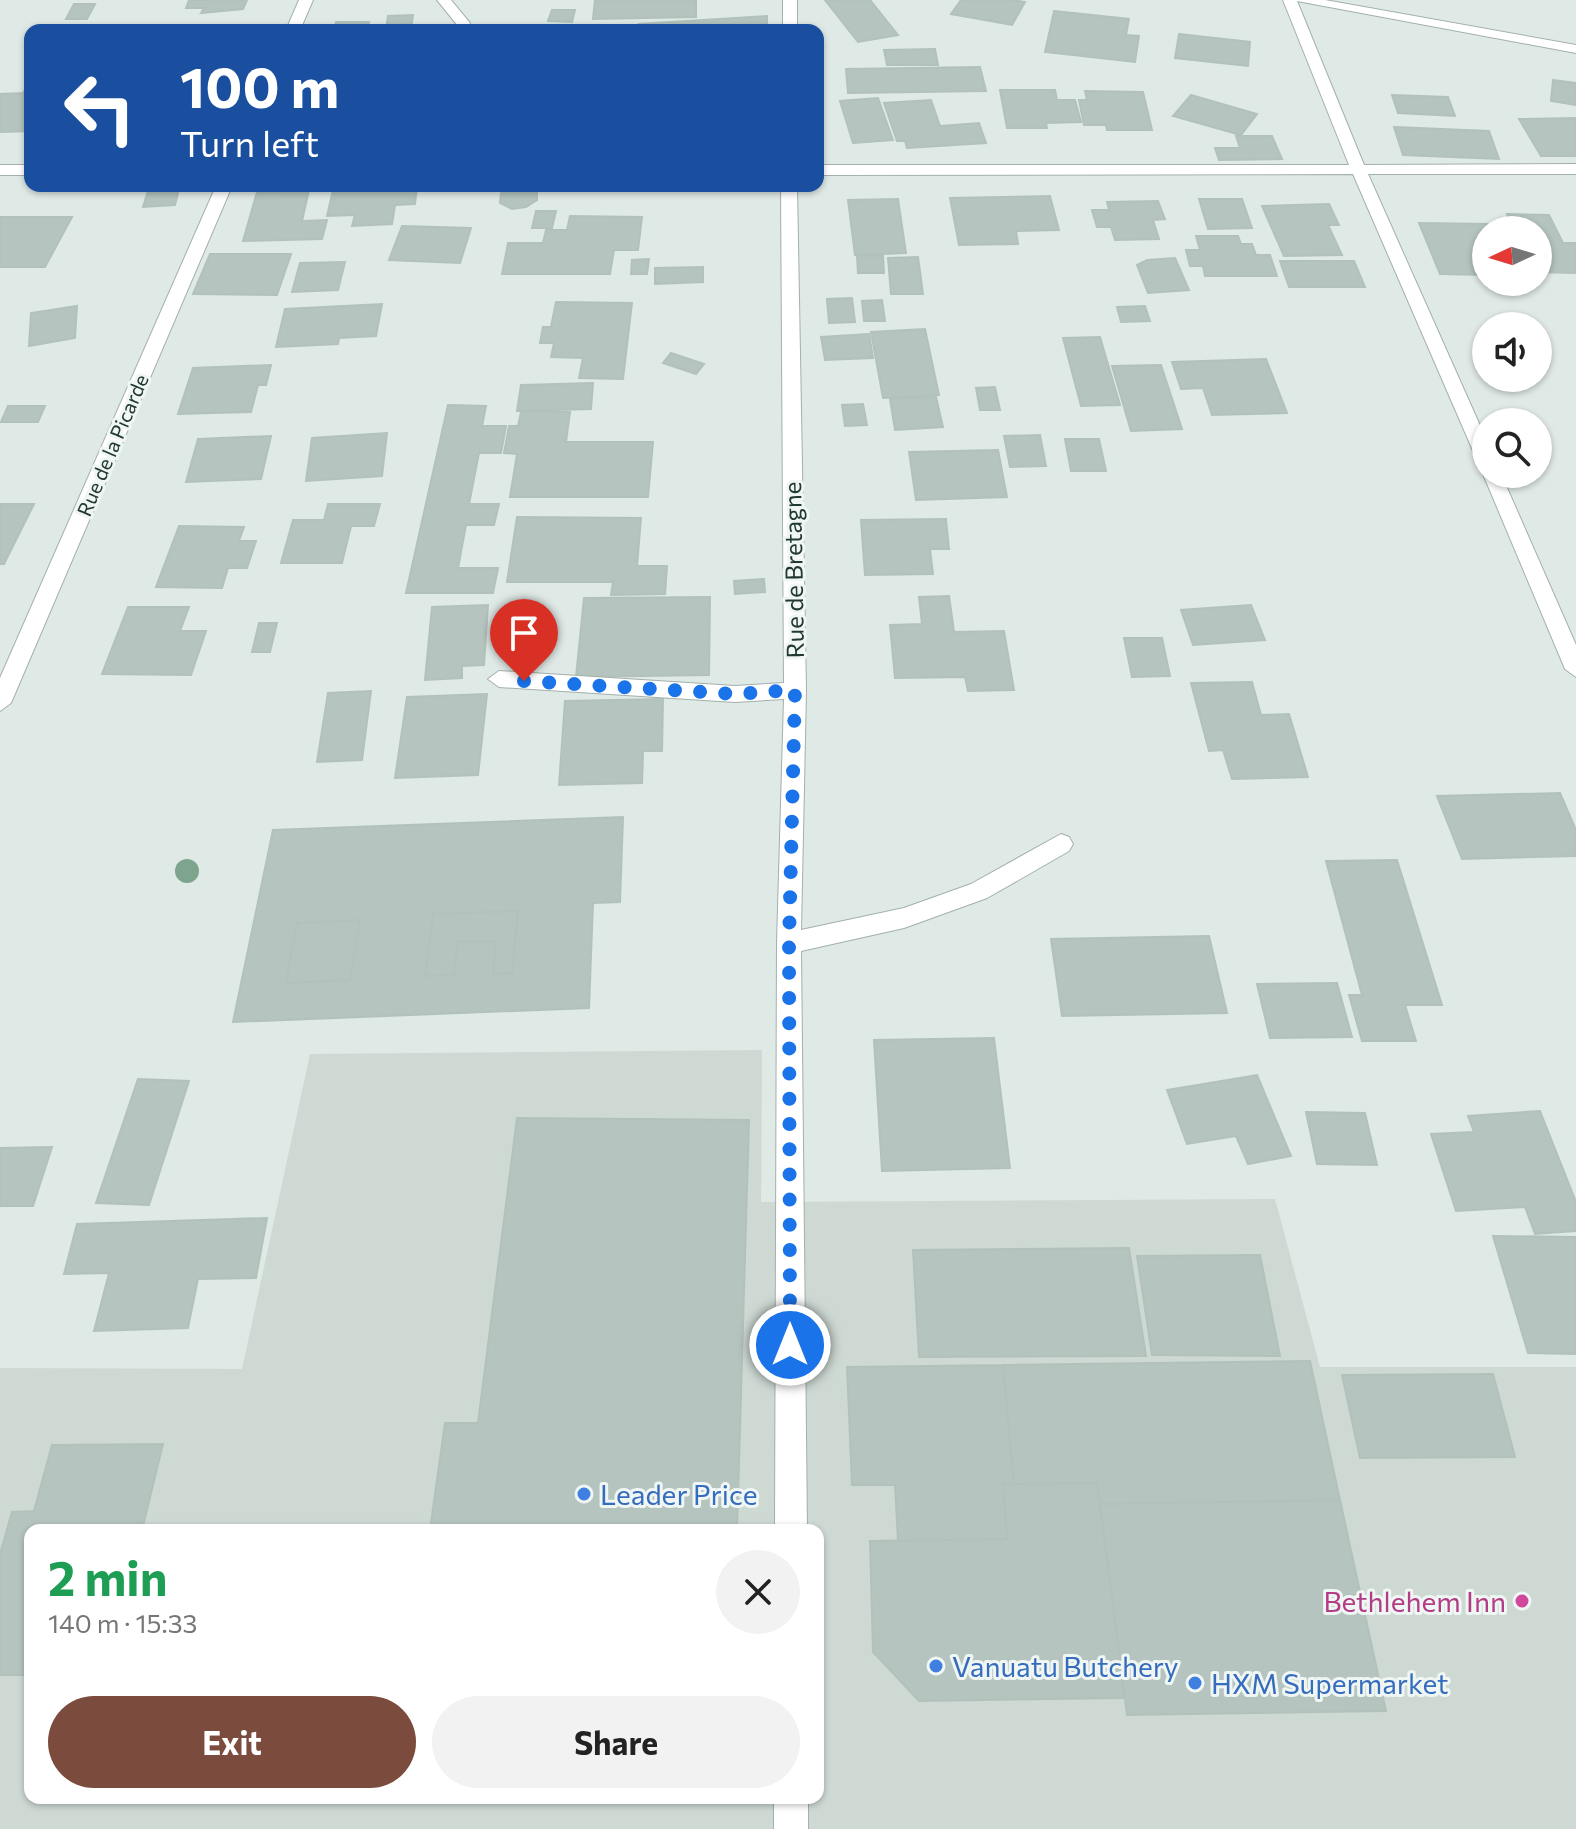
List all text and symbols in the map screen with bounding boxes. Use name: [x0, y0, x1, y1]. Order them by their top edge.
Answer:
text: 100 m: [180, 51, 339, 120]
icon: left: [48, 56, 152, 160]
text: Turn left: [180, 120, 319, 164]
north arrow: [1472, 216, 1552, 296]
map controls: [1472, 216, 1552, 488]
button: sound: [1472, 312, 1552, 392]
street label: Rue de la Picarde: [71, 370, 153, 520]
button: search: [1472, 408, 1552, 488]
street label: Rue de Bretagne: [777, 481, 809, 659]
pin: [490, 599, 558, 681]
icon: arrive: [502, 611, 546, 655]
position arrow: [748, 1303, 832, 1387]
place label: Leader Price: [600, 1477, 758, 1511]
marker: Leader Price: [575, 1485, 593, 1503]
text: 2 min: [48, 1547, 168, 1606]
button: close: [716, 1550, 800, 1634]
place label: Bethlehem Inn: [1323, 1584, 1506, 1618]
marker: Bethlehem Inn: [1513, 1592, 1531, 1610]
text: 140 m · 15:33: [48, 1607, 197, 1638]
place label: Vanuatu Butchery: [952, 1649, 1179, 1683]
marker: Vanuatu Butchery: [927, 1657, 945, 1675]
place label: HXM Supermarket: [1211, 1666, 1449, 1700]
marker: HXM Supermarket: [1186, 1674, 1204, 1692]
button: Exit: [48, 1696, 416, 1788]
button: Share: [432, 1696, 800, 1788]

